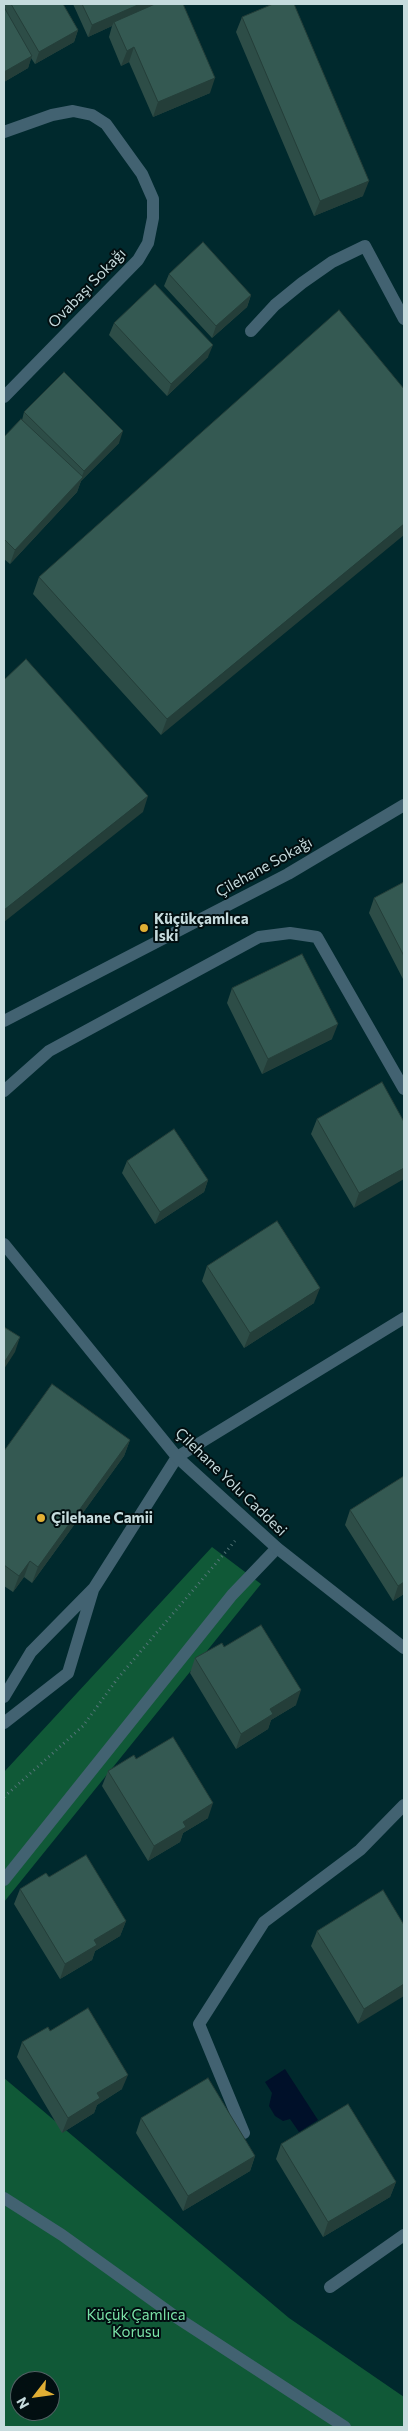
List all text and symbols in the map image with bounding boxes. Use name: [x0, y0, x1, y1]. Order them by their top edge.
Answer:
street label: Ovabaşı Sokağı: [45, 244, 129, 332]
street label: Çilehane Sokağı: [213, 833, 315, 901]
place label: Küçükçamlıca İski: [154, 910, 249, 945]
marker: Küçükçamlıca İski: [138, 922, 150, 934]
street label: Çilehane Yolu Caddesi: [171, 1424, 291, 1540]
place label: Çilehane Camii: [51, 1509, 153, 1527]
marker: Çilehane Camii: [35, 1512, 47, 1524]
park label: Küçük Çamlıca Korusu: [86, 2306, 186, 2341]
north arrow: [10, 2371, 60, 2421]
text: N: [12, 2394, 32, 2412]

